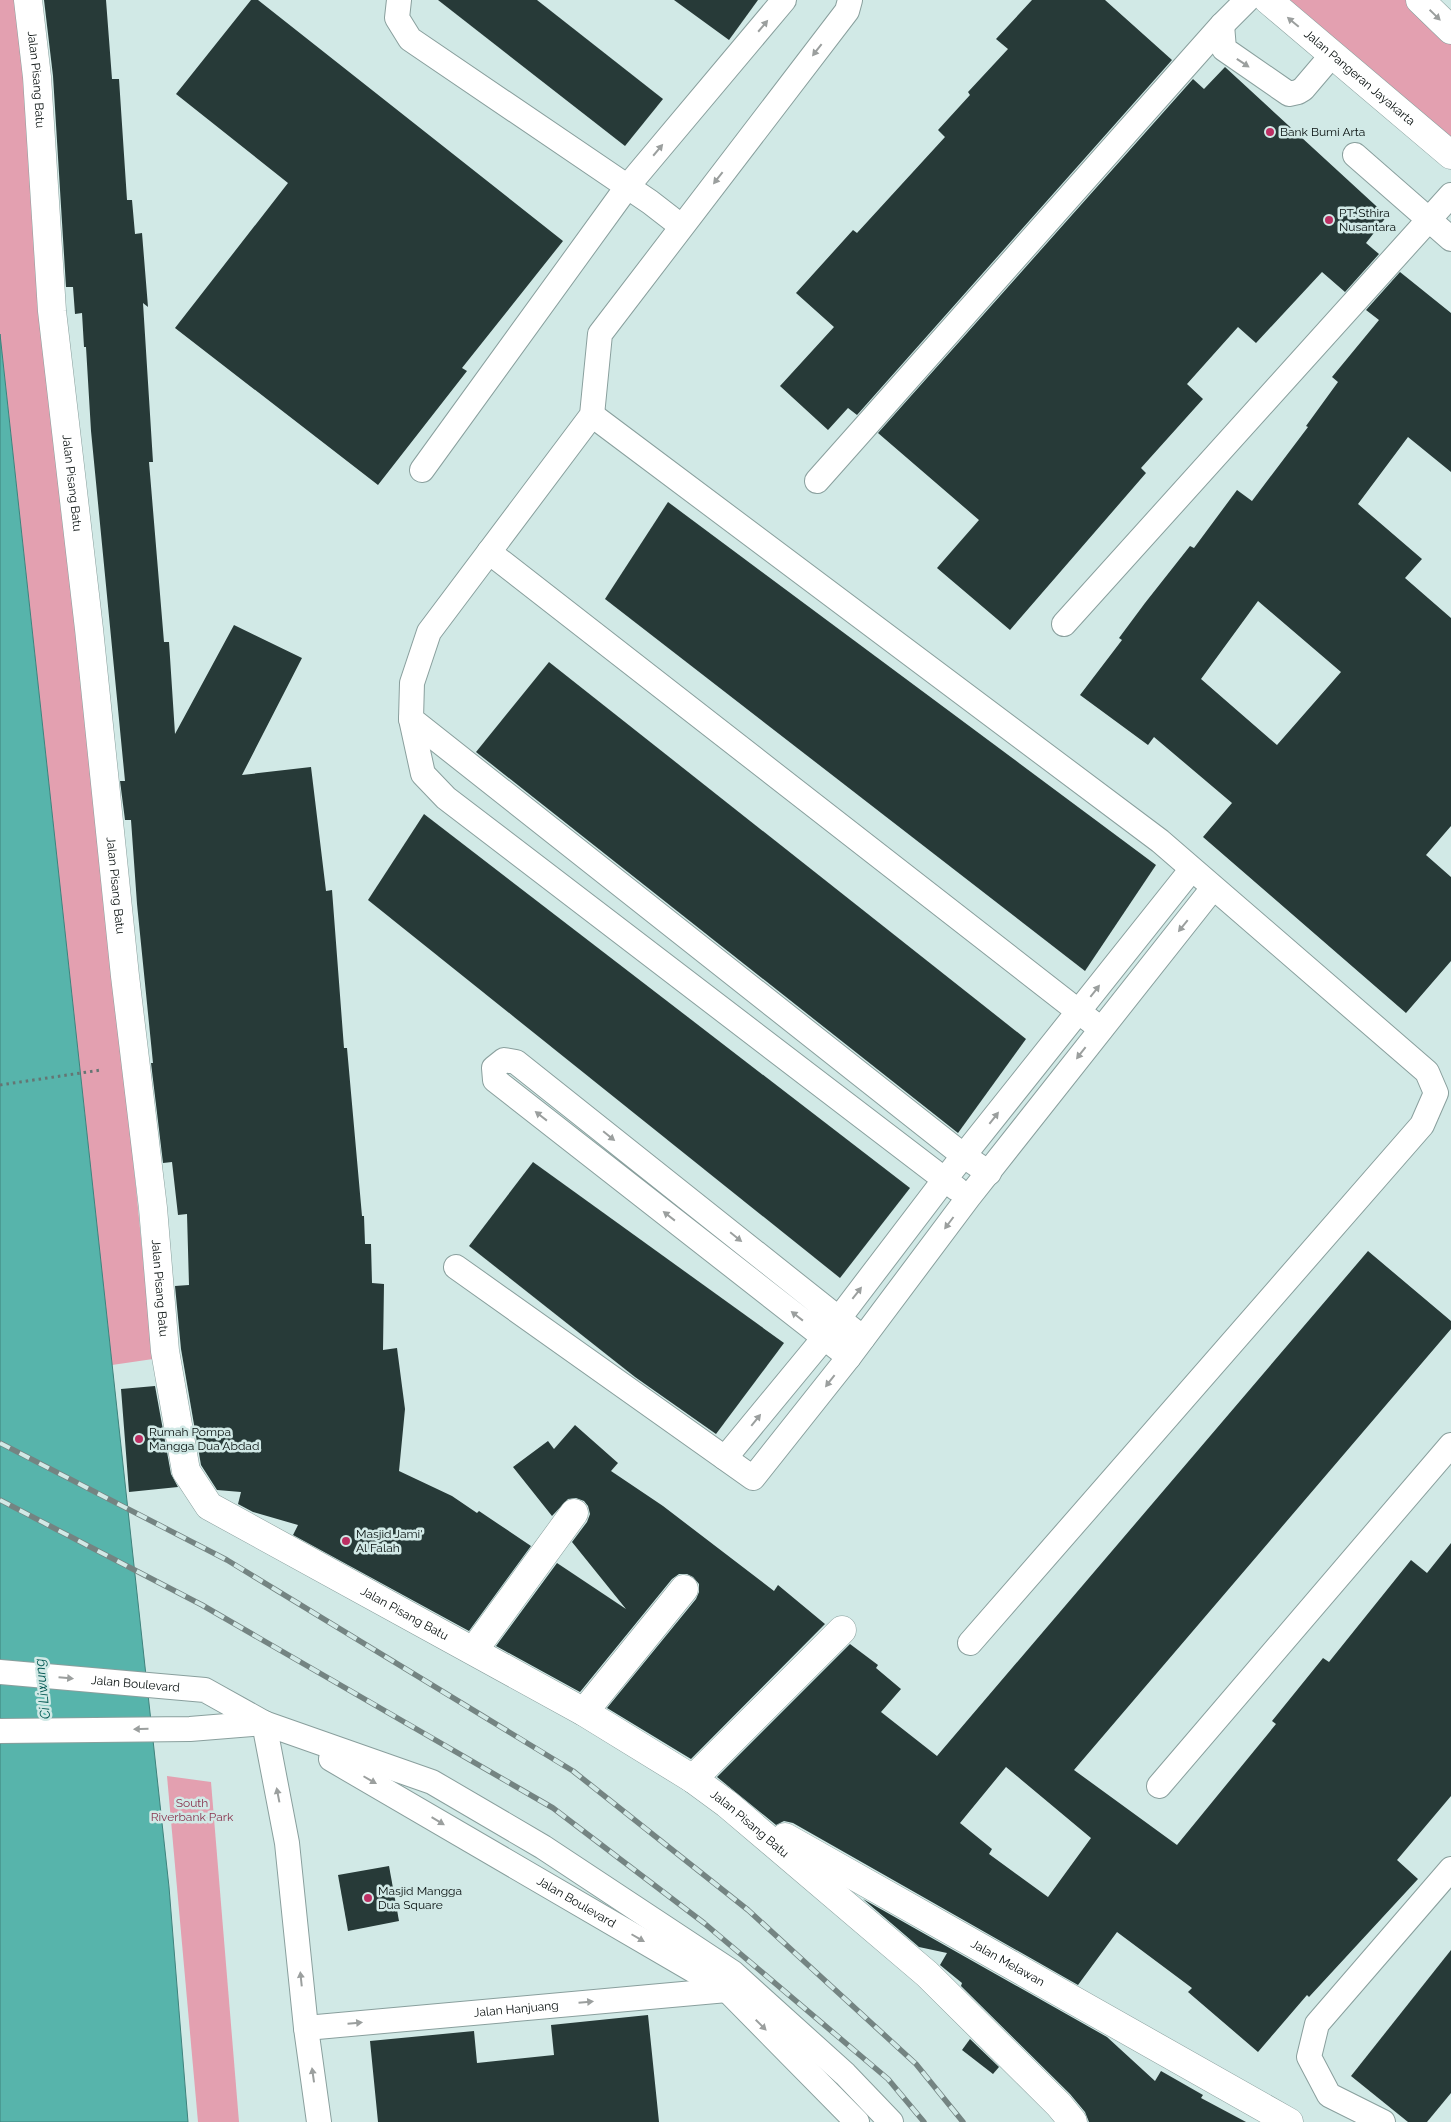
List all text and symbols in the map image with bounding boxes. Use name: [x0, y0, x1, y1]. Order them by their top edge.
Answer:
one-way arrow: [1429, 9, 1441, 21]
one-way arrow: [1287, 16, 1300, 27]
one-way arrow: [757, 19, 768, 32]
street label: Jalan Pangeran Jayakarta: [1301, 27, 1418, 128]
street label: Jalan Pisang Batu: [25, 30, 47, 129]
one-way arrow: [812, 43, 822, 57]
one-way arrow: [1237, 58, 1250, 68]
place label: Bank Bumi Arta: [1280, 125, 1365, 139]
marker: Bank Bumi Arta: [1264, 126, 1276, 138]
one-way arrow: [653, 144, 664, 157]
one-way arrow: [712, 171, 723, 184]
place label: PT. Sthira Nusantara: [1339, 206, 1396, 234]
marker: PT. Sthira Nusantara: [1323, 214, 1335, 226]
street label: Jalan Pisang Batu: [59, 434, 85, 532]
street label: Jalan Pisang Batu: [104, 836, 128, 935]
one-way arrow: [1177, 919, 1188, 932]
one-way arrow: [1090, 985, 1101, 998]
one-way arrow: [1076, 1046, 1087, 1059]
one-way arrow: [535, 1111, 548, 1122]
one-way arrow: [989, 1112, 1000, 1125]
one-way arrow: [602, 1130, 615, 1141]
one-way arrow: [663, 1211, 676, 1222]
one-way arrow: [944, 1216, 955, 1229]
one-way arrow: [729, 1232, 742, 1243]
street label: Jalan Pisang Batu: [149, 1239, 171, 1337]
one-way arrow: [851, 1287, 862, 1300]
one-way arrow: [790, 1311, 803, 1322]
one-way arrow: [825, 1374, 836, 1387]
one-way arrow: [750, 1414, 761, 1427]
place label: Rumah Pompa Mangga Dua Abdad: [149, 1425, 259, 1453]
marker: Rumah Pompa Mangga Dua Abdad: [133, 1433, 145, 1445]
place label: Masjid Jami' Al Falah: [356, 1527, 423, 1555]
marker: Masjid Jami' Al Falah: [340, 1535, 352, 1547]
street label: Jalan Pisang Batu: [358, 1584, 451, 1643]
water label: Ci Liwung: [31, 1658, 53, 1720]
street label: Jalan Boulevard: [91, 1673, 180, 1695]
one-way arrow: [58, 1674, 74, 1682]
one-way arrow: [133, 1725, 149, 1733]
one-way arrow: [363, 1776, 376, 1785]
one-way arrow: [273, 1786, 281, 1802]
street label: Jalan Pisang Batu: [708, 1787, 792, 1860]
park label: South Riverbank Park: [151, 1796, 234, 1824]
one-way arrow: [431, 1816, 444, 1825]
street label: Jalan Boulevard: [534, 1874, 618, 1931]
place label: Masjid Mangga Dua Square: [378, 1884, 462, 1912]
marker: Masjid Mangga Dua Square: [362, 1892, 374, 1904]
one-way arrow: [632, 1934, 645, 1943]
street label: Jalan Melawan: [969, 1937, 1047, 1989]
one-way arrow: [297, 1971, 305, 1987]
street label: Jalan Hanjuang: [473, 1998, 559, 2020]
one-way arrow: [579, 1998, 595, 2006]
one-way arrow: [755, 2018, 767, 2030]
one-way arrow: [347, 2019, 363, 2027]
one-way arrow: [309, 2066, 317, 2082]

